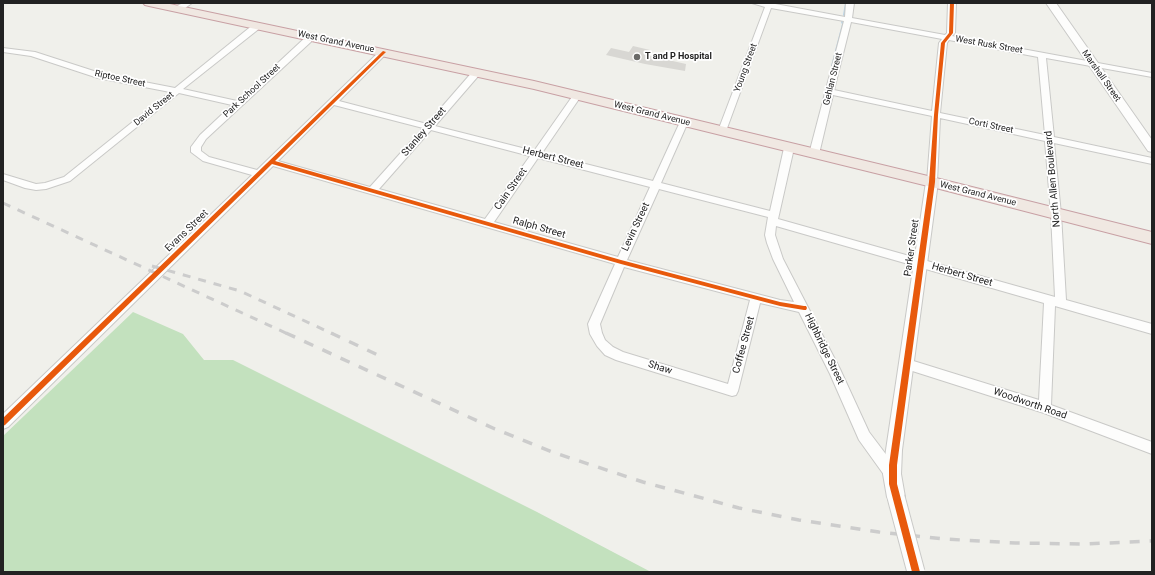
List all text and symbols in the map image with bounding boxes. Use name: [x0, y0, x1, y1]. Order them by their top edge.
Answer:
street label: West Grand Avenue: [297, 29, 375, 55]
street label: West Rusk Street: [955, 34, 1023, 56]
street label: Young Street: [732, 42, 760, 94]
street label: Marshall Street: [1079, 48, 1123, 104]
marker: T and P Hospital: [632, 52, 642, 62]
place label: T and P Hospital: [645, 52, 712, 62]
street label: Gehlan Street: [821, 52, 845, 106]
street label: Park School Street: [221, 62, 283, 120]
street label: Riptoe Street: [94, 68, 146, 90]
street label: David Street: [132, 90, 176, 128]
street label: West Grand Avenue: [613, 99, 691, 129]
street label: Stanley Street: [399, 105, 449, 159]
street label: Corti Street: [968, 116, 1014, 136]
street label: North Allen Boulevard: [1043, 130, 1063, 228]
street label: Herbert Street: [521, 145, 585, 171]
street label: Cain Street: [492, 166, 530, 212]
street label: West Grand Avenue: [939, 179, 1017, 209]
street label: Levin Street: [620, 201, 652, 253]
street label: Evans Street: [163, 207, 211, 255]
street label: Ralph Street: [511, 215, 567, 241]
street label: Parker Street: [902, 219, 922, 277]
street label: Herbert Street: [930, 261, 994, 289]
street label: Highbridge Street: [802, 312, 846, 386]
street label: Coffee Street: [731, 315, 757, 375]
street label: Shaw: [647, 359, 673, 377]
street label: Woodworth Road: [992, 386, 1068, 422]

